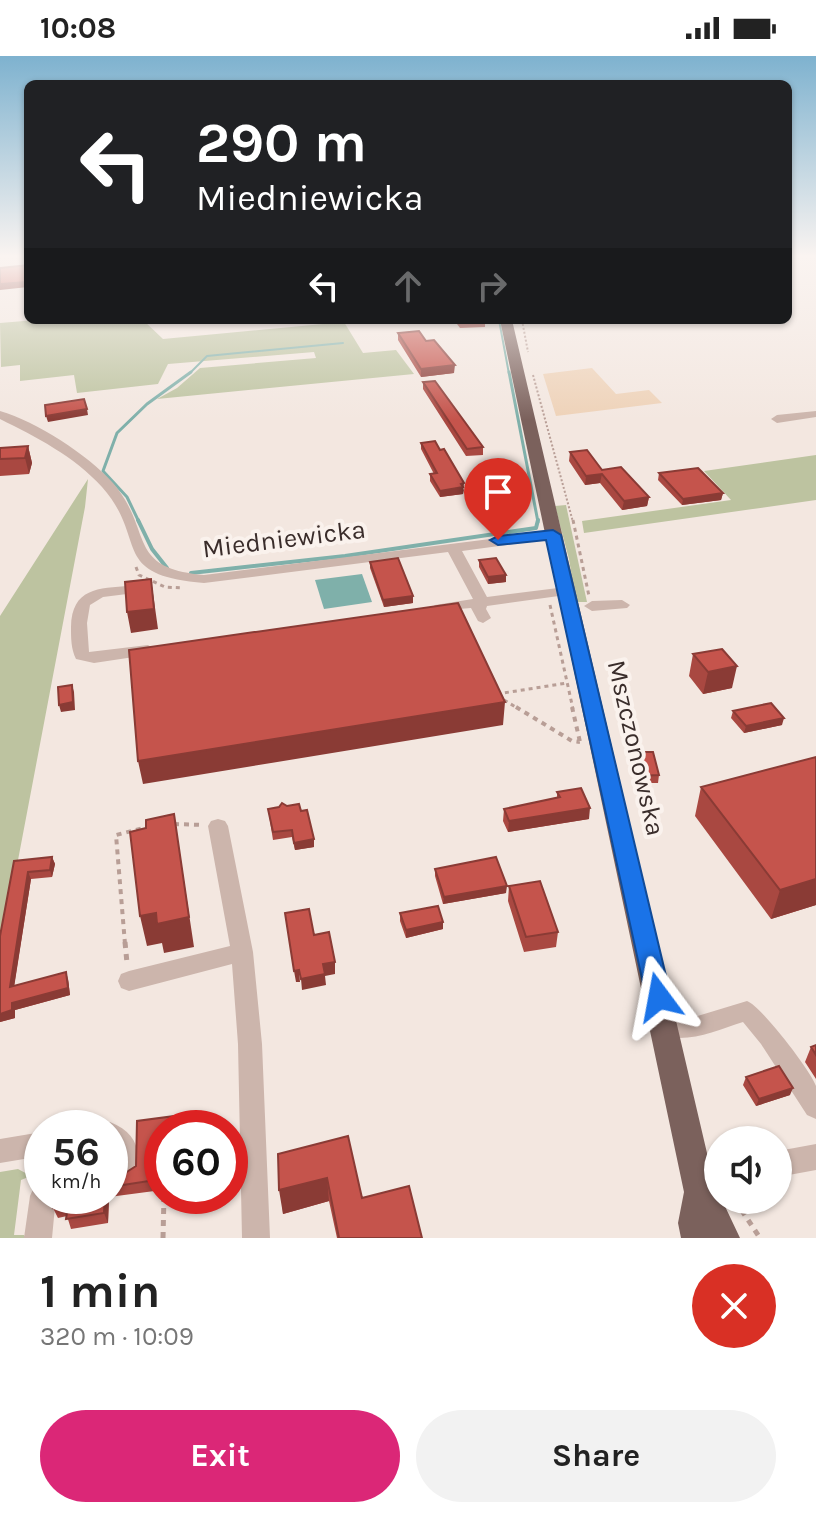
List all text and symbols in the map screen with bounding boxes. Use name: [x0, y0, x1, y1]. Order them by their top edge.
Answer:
text: 10:08: [40, 10, 116, 46]
text: 290 m: [196, 110, 367, 175]
icon: left: [64, 112, 168, 216]
text: Miedniewicka: [196, 177, 423, 219]
icon: left: [302, 264, 346, 308]
icon: ahead: [386, 264, 430, 308]
icon: right: [470, 264, 514, 308]
pin: [464, 458, 532, 540]
icon: arrive: [476, 470, 520, 514]
street label: Miedniewicka: [201, 514, 367, 564]
street label: Mszczonowska: [601, 657, 671, 839]
position arrow: [617, 955, 701, 1039]
speed limit sign: 60: [144, 1110, 248, 1214]
map controls: [704, 1126, 792, 1214]
button: sound: [704, 1126, 792, 1214]
text: 56: [52, 1128, 100, 1175]
text: km/h: [51, 1170, 101, 1193]
text: 1 min: [40, 1263, 160, 1319]
button: close: [692, 1264, 776, 1348]
text: 320 m · 10:09: [40, 1321, 194, 1352]
button: Exit: [40, 1410, 400, 1502]
button: Share: [416, 1410, 776, 1502]

